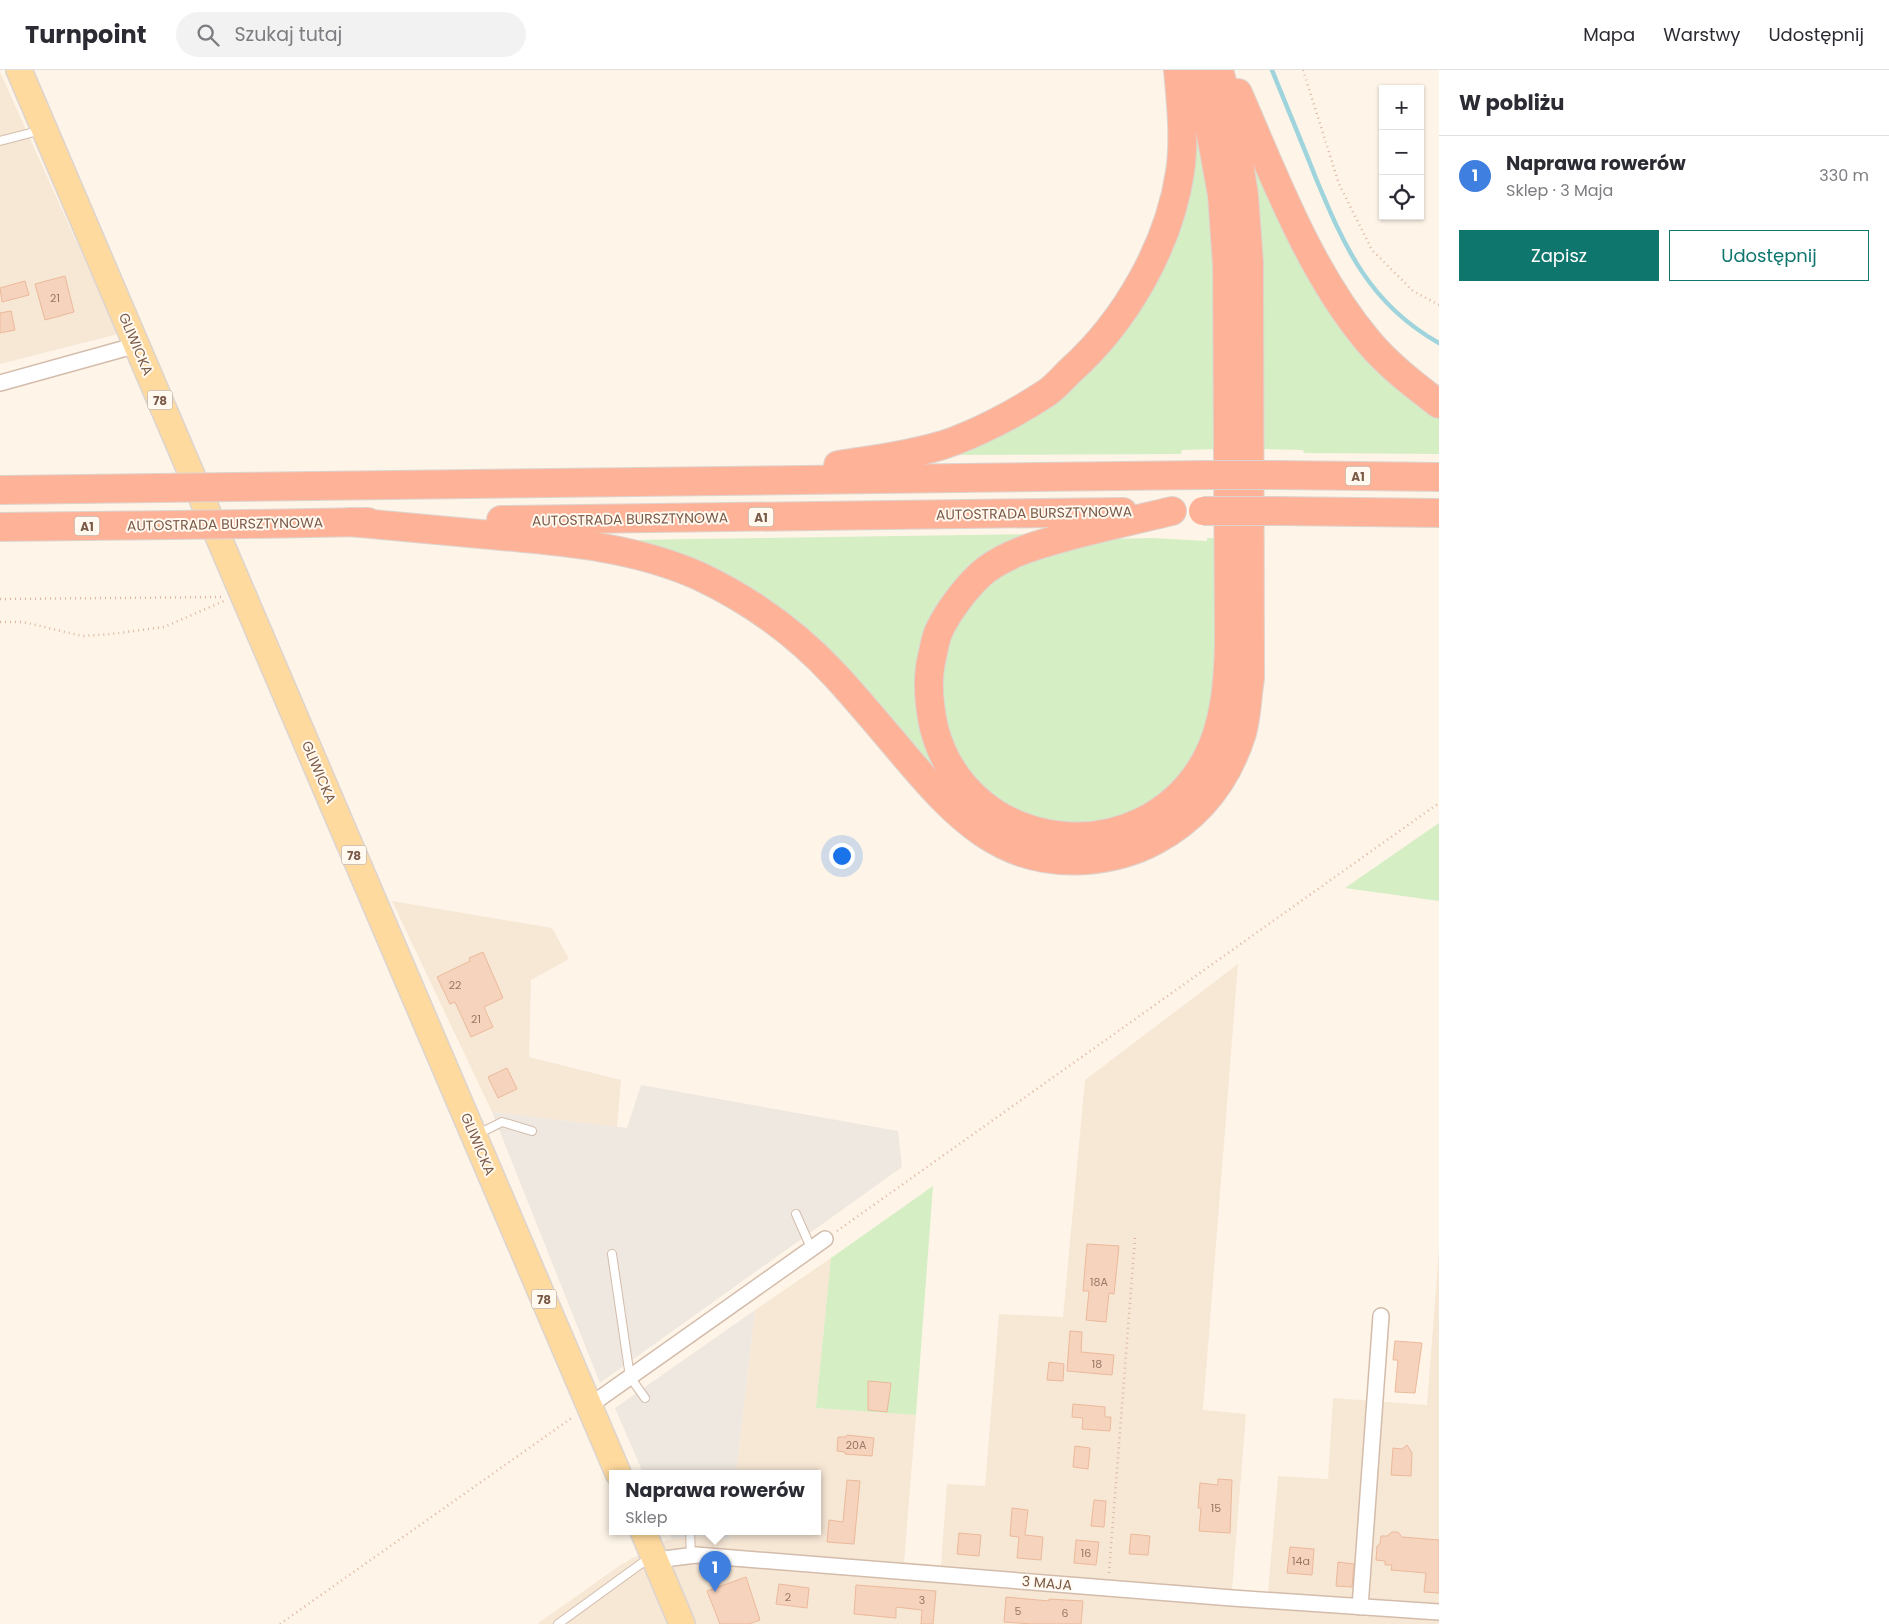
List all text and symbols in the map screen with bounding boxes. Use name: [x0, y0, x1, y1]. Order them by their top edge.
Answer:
search box: [176, 12, 526, 57]
text: Turnpoint: [25, 18, 146, 51]
icon: search: [194, 21, 222, 49]
text: Szukaj tutaj: [234, 21, 342, 48]
text: Mapa: [1583, 22, 1635, 47]
text: Warstwy: [1663, 22, 1740, 47]
text: Udostępnij: [1768, 22, 1864, 47]
map controls: [1379, 85, 1424, 220]
button: +: [1379, 85, 1424, 130]
text: W pobliżu: [1459, 88, 1564, 117]
button: −: [1379, 130, 1424, 175]
text: Naprawa rowerów: [1506, 150, 1686, 177]
text: 1: [1472, 164, 1478, 187]
text: 330 m: [1819, 164, 1869, 187]
button: locate: [1379, 175, 1424, 220]
text: Sklep · 3 Maja: [1506, 179, 1613, 202]
button: Zapisz: [1459, 230, 1659, 281]
button: Udostępnij: [1669, 230, 1869, 281]
house number: 21: [50, 290, 60, 306]
street label: GLIWICKA: [114, 310, 158, 378]
road number: 78: [148, 390, 172, 410]
road number: A1: [1346, 466, 1370, 486]
street label: AUTOSTRADA BURSZTYNOWA: [936, 501, 1132, 525]
street label: AUTOSTRADA BURSZTYNOWA: [532, 507, 728, 531]
road number: A1: [748, 508, 774, 527]
street label: AUTOSTRADA BURSZTYNOWA: [127, 512, 323, 536]
road number: A1: [74, 516, 100, 536]
street label: GLIWICKA: [297, 738, 341, 806]
your location: [829, 843, 855, 869]
road number: 78: [342, 846, 366, 864]
house number: 22: [449, 977, 461, 993]
house number: 21: [471, 1011, 481, 1027]
street label: GLIWICKA: [456, 1110, 500, 1178]
house number: 18A: [1090, 1274, 1109, 1290]
road number: 78: [532, 1290, 556, 1308]
house number: 18: [1092, 1356, 1102, 1372]
house number: 20A: [846, 1437, 867, 1453]
popup: [609, 1470, 821, 1535]
text: Naprawa rowerów: [625, 1477, 805, 1504]
house number: 15: [1211, 1500, 1221, 1516]
text: Sklep: [625, 1506, 668, 1529]
house number: 16: [1081, 1545, 1091, 1561]
pin: 1: [699, 1551, 731, 1592]
house number: 14a: [1292, 1553, 1310, 1569]
street label: 3 MAJA: [1021, 1571, 1073, 1595]
house number: 2: [785, 1589, 791, 1605]
house number: 3: [919, 1592, 925, 1608]
house number: 5: [1015, 1603, 1022, 1619]
house number: 6: [1062, 1605, 1069, 1621]

